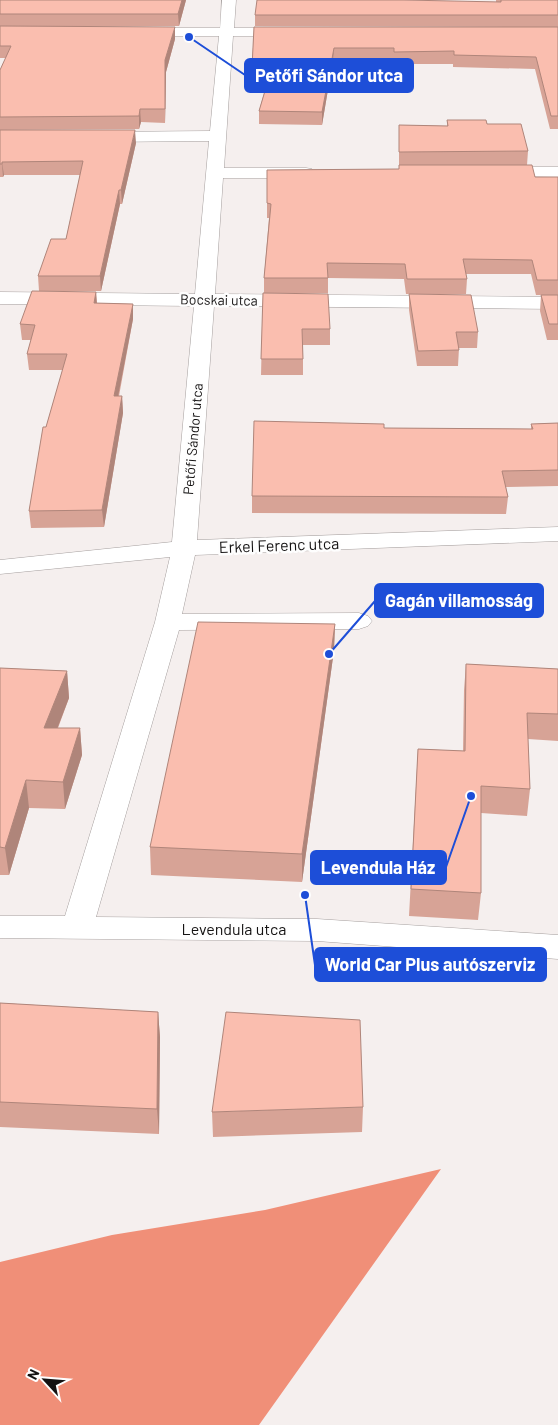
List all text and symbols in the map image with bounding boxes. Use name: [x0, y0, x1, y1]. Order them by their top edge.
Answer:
callout: Petőfi Sándor utca: [245, 59, 413, 92]
text: Petőfi Sándor utca: [255, 64, 403, 86]
street label: Bocskai utca: [180, 290, 258, 309]
street label: Petőfi Sándor utca: [179, 382, 206, 495]
street label: Erkel Ferenc utca: [218, 533, 340, 556]
callout: Gagán villamosság: [375, 584, 543, 617]
text: Gagán villamosság: [385, 589, 533, 611]
callout: Levendula Ház: [311, 851, 446, 884]
text: Levendula Ház: [321, 856, 435, 878]
street label: Levendula utca: [182, 919, 286, 938]
callout: World Car Plus autószerviz: [315, 948, 546, 981]
text: World Car Plus autószerviz: [325, 953, 535, 975]
north arrow: [20, 1355, 70, 1405]
text: N: [23, 1366, 43, 1382]

